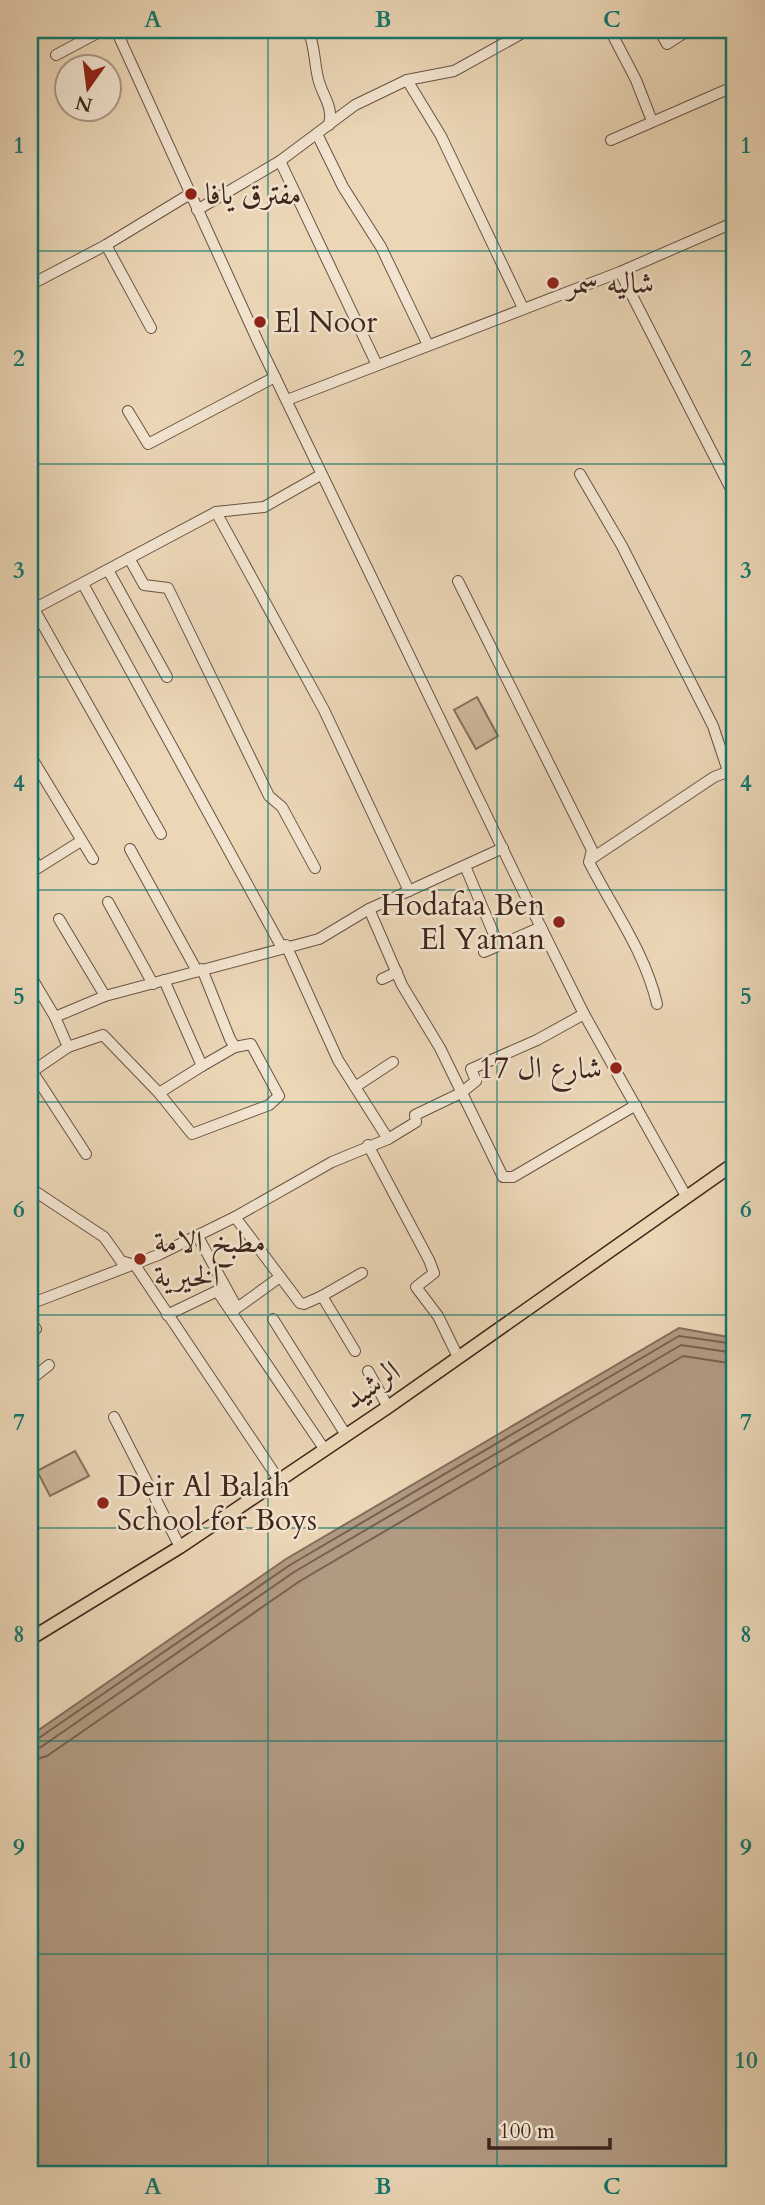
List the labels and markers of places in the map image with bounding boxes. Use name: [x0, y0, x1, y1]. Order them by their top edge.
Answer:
place label: مفترق يافا: [205, 174, 301, 215]
marker: مفترق يافا: [183, 186, 199, 202]
place label: شاليه سمر: [564, 263, 654, 304]
marker: شاليه سمر: [545, 275, 561, 291]
place label: El Noor: [274, 302, 377, 343]
marker: El Noor: [252, 314, 268, 330]
place label: Hodafaa Ben El Yaman: [381, 885, 545, 960]
marker: Hodafaa Ben El Yaman: [551, 914, 567, 930]
place label: شارع ال 17: [478, 1048, 602, 1093]
marker: شارع ال 17: [608, 1060, 624, 1076]
place label: مطبخ الامة الخيرية: [154, 1222, 266, 1297]
marker: مطبخ الامة الخيرية: [132, 1251, 148, 1267]
place label: Deir Al Balah School for Boys: [117, 1466, 317, 1541]
marker: Deir Al Balah School for Boys: [95, 1495, 111, 1511]

